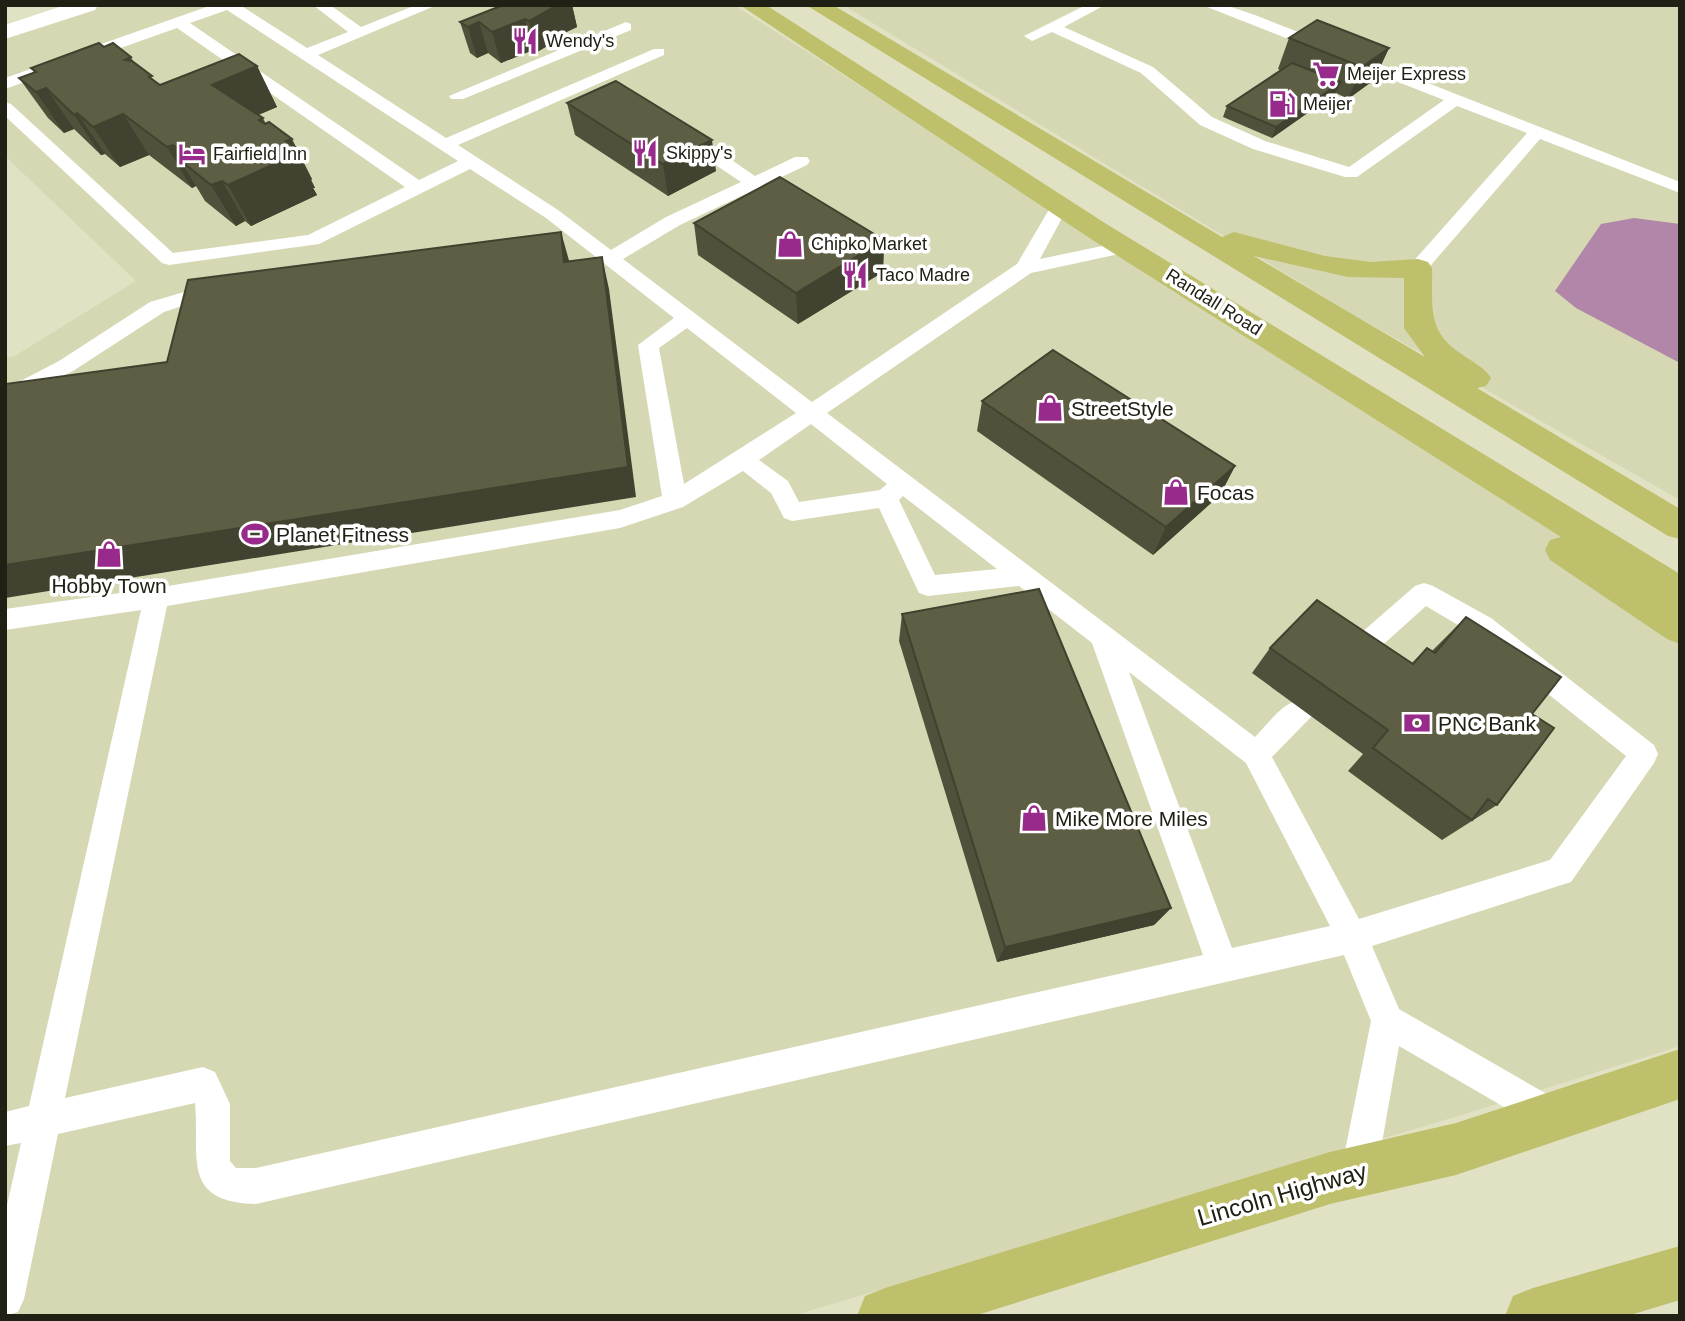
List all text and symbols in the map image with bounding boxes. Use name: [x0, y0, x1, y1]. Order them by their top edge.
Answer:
restaurant icon: Wendy's: [510, 26, 540, 56]
place label: Wendy's: [546, 31, 614, 51]
supermarket icon: Meijer Express: [1311, 59, 1341, 89]
place label: Meijer Express: [1347, 64, 1466, 84]
fuel station icon: Meijer: [1267, 89, 1297, 119]
place label: Meijer: [1303, 94, 1352, 114]
restaurant icon: Skippy's: [630, 138, 660, 168]
hotel icon: Fairfield Inn: [177, 139, 207, 169]
place label: Skippy's: [666, 143, 732, 163]
place label: Fairfield Inn: [213, 144, 307, 164]
shop icon: Chipko Market: [775, 229, 805, 259]
place label: Chipko Market: [811, 234, 927, 254]
restaurant icon: Taco Madre: [840, 260, 870, 290]
place label: Taco Madre: [876, 265, 970, 285]
street label: Randall Road: [1162, 265, 1266, 339]
shop icon: StreetStyle: [1035, 393, 1065, 423]
place label: StreetStyle: [1071, 397, 1174, 420]
shop icon: Focas: [1161, 477, 1191, 507]
place label: Focas: [1197, 481, 1254, 504]
sports icon: Planet Fitness: [240, 519, 270, 549]
place label: Planet Fitness: [276, 523, 409, 546]
shop icon: Hobby Town: [94, 539, 124, 569]
place label: Hobby Town: [51, 574, 167, 597]
bank icon: PNC Bank: [1402, 708, 1432, 738]
place label: PNC Bank: [1438, 712, 1537, 735]
shop icon: Mike More Miles: [1019, 803, 1049, 833]
place label: Mike More Miles: [1055, 807, 1208, 830]
street label: Lincoln Highway: [1194, 1157, 1370, 1231]

